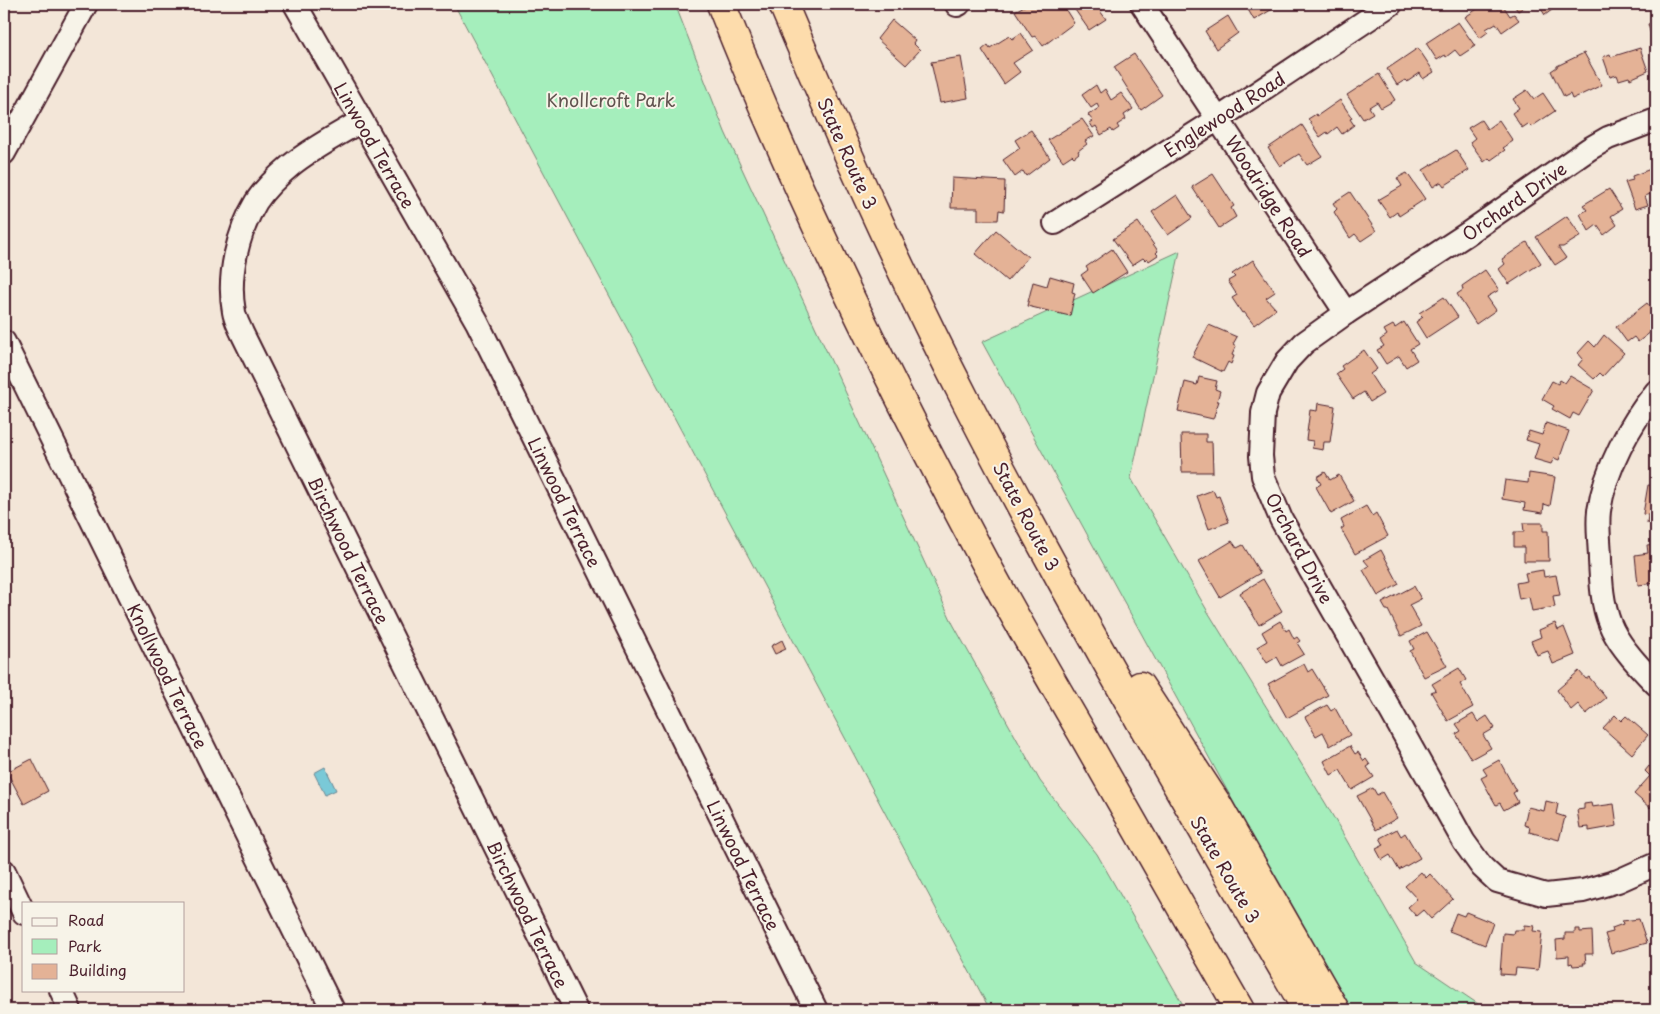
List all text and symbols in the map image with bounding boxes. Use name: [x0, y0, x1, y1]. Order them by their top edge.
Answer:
street label: Englewood Road: [1158, 65, 1290, 163]
street label: Linwood Terrace: [328, 77, 422, 213]
park label: Knollcroft Park: [547, 86, 675, 113]
street label: State Route 3: [811, 93, 885, 213]
street label: Woodridge Road: [1219, 130, 1319, 262]
street label: Orchard Drive: [1456, 155, 1572, 247]
street label: Linwood Terrace: [522, 432, 608, 572]
street label: State Route 3: [987, 457, 1067, 575]
street label: Birchwood Terrace: [302, 472, 396, 628]
street label: Orchard Drive: [1259, 488, 1341, 608]
street label: Knollwood Terrace: [121, 599, 215, 753]
street label: Linwood Terrace: [701, 795, 787, 935]
street label: State Route 3: [1184, 810, 1268, 928]
street label: Birchwood Terrace: [481, 836, 575, 992]
legend: [22, 902, 185, 992]
text: Road: [68, 908, 104, 931]
text: Park: [68, 934, 102, 957]
text: Building: [68, 958, 127, 981]

